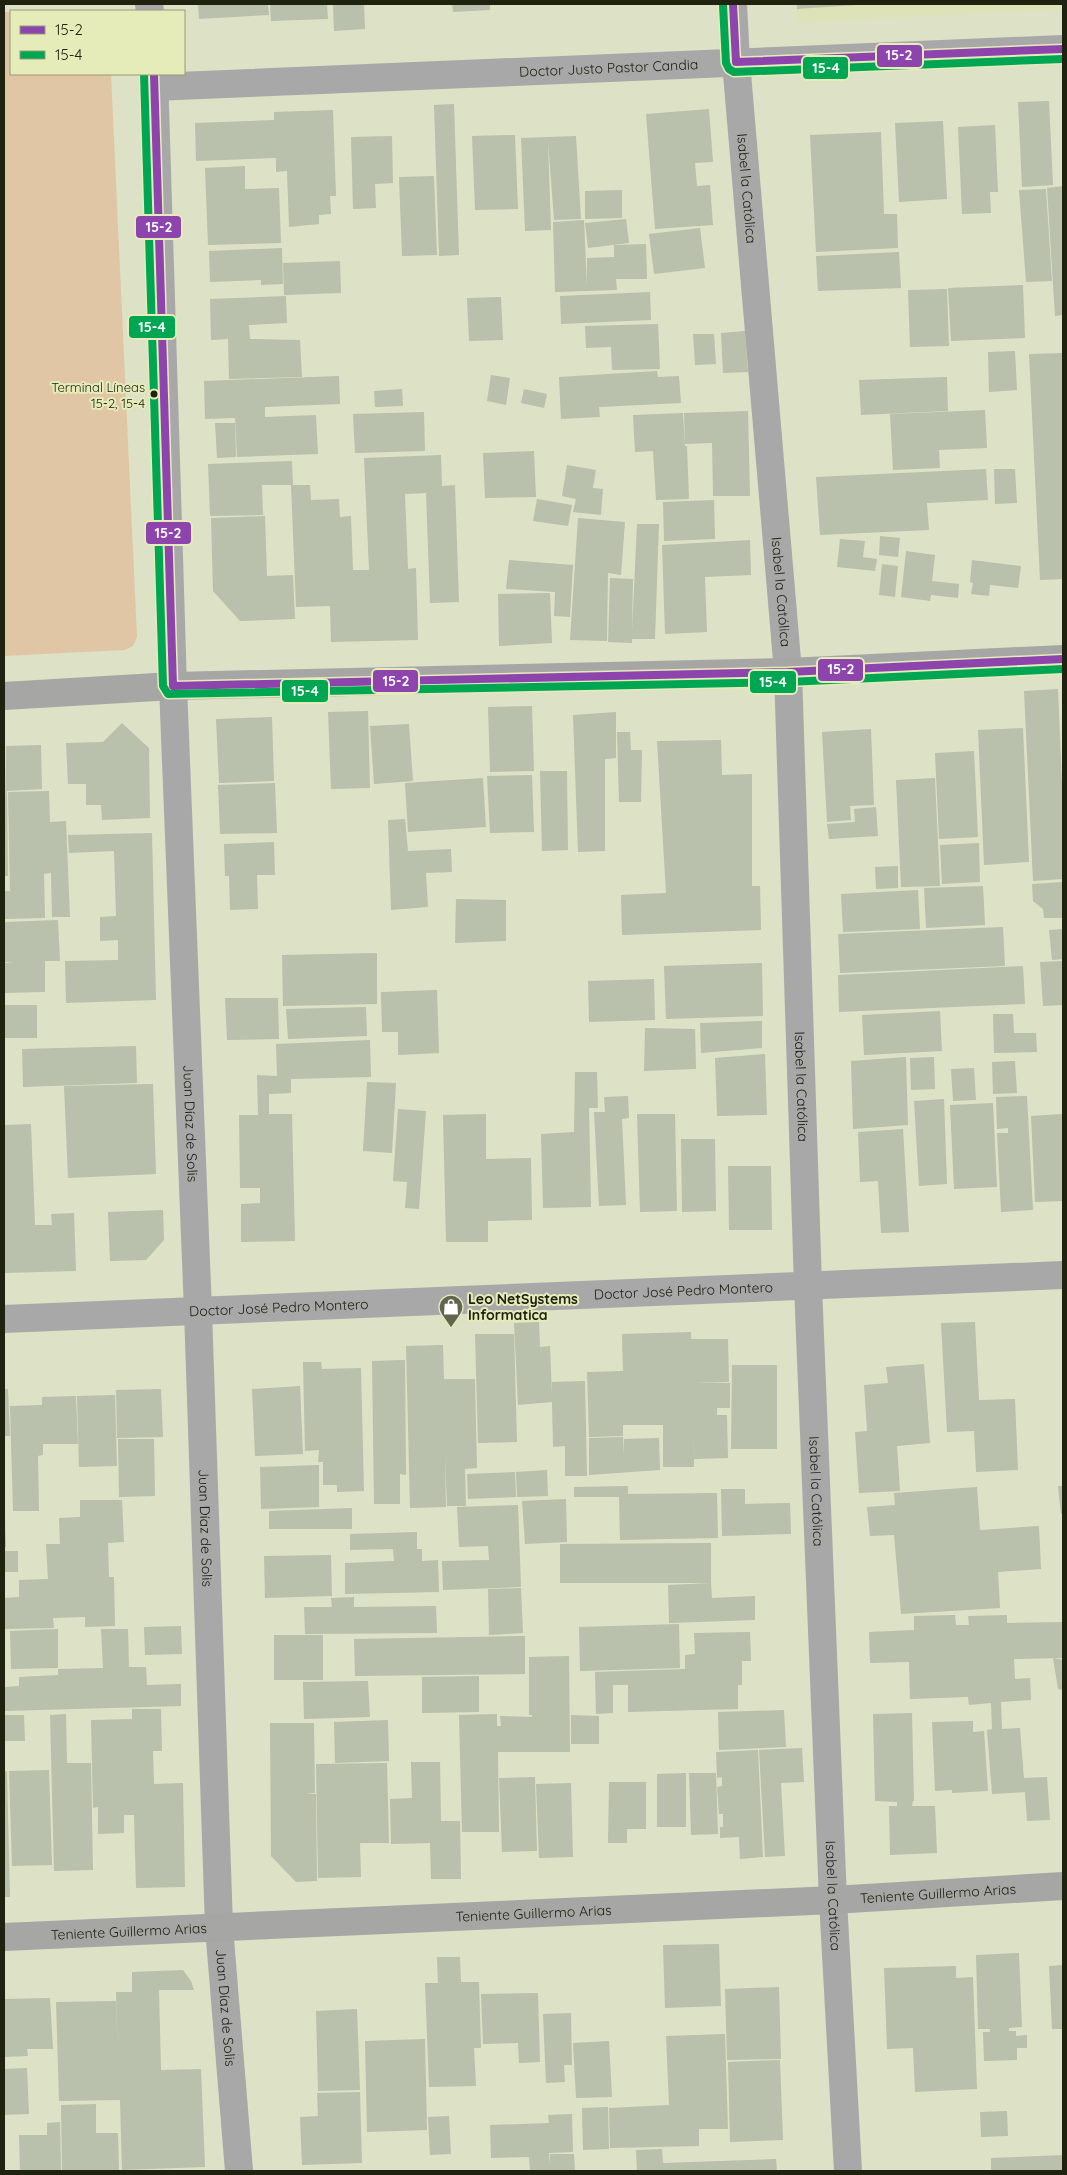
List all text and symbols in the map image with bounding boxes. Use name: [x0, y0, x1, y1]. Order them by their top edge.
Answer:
legend: [10, 10, 185, 75]
text: 15-2: [55, 20, 83, 39]
line badge: 15-2: [876, 44, 923, 68]
text: 15-4: [55, 45, 83, 64]
text: 15-2: [885, 46, 913, 64]
street label: Doctor Justo Pastor Candia: [519, 55, 699, 81]
line badge: 15-4: [802, 56, 849, 80]
text: 15-4: [812, 59, 840, 77]
street label: Isabel la Católica: [733, 133, 760, 244]
line badge: 15-2: [135, 215, 182, 239]
text: 15-2: [145, 218, 173, 236]
line badge: 15-4: [128, 315, 176, 339]
text: 15-4: [138, 318, 166, 336]
place label: Terminal Líneas 15-2, 15-4: [51, 379, 145, 411]
marker: Terminal Líneas 15-2, 15-4: [149, 389, 159, 399]
line badge: 15-2: [145, 521, 192, 545]
text: 15-2: [154, 524, 182, 542]
street label: Isabel la Católica: [768, 536, 795, 648]
line badge: 15-2: [817, 658, 864, 682]
text: 15-2: [827, 660, 855, 678]
line badge: 15-2: [372, 669, 419, 693]
line badge: 15-4: [749, 670, 797, 694]
text: 15-2: [382, 672, 410, 690]
text: 15-4: [759, 673, 787, 691]
line badge: 15-4: [281, 679, 329, 703]
text: 15-4: [291, 682, 319, 700]
street label: Isabel la Católica: [791, 1031, 812, 1142]
street label: Juan Díaz de Solis: [179, 1064, 202, 1183]
street label: Doctor José Pedro Montero: [593, 1278, 773, 1303]
place label: Leo NetSystems Informatica: [468, 1290, 578, 1324]
shop icon: Leo NetSystems Informatica: [438, 1294, 464, 1328]
street label: Doctor José Pedro Montero: [189, 1295, 369, 1320]
street label: Isabel la Católica: [805, 1436, 828, 1547]
street label: Juan Díaz de Solis: [194, 1469, 216, 1587]
street label: Isabel la Católica: [822, 1840, 845, 1952]
street label: Teniente Guillermo Arias: [859, 1880, 1016, 1907]
street label: Teniente Guillermo Arias: [455, 1901, 612, 1926]
street label: Teniente Guillermo Arias: [50, 1919, 207, 1944]
street label: Juan Díaz de Solis: [212, 1948, 239, 2067]

